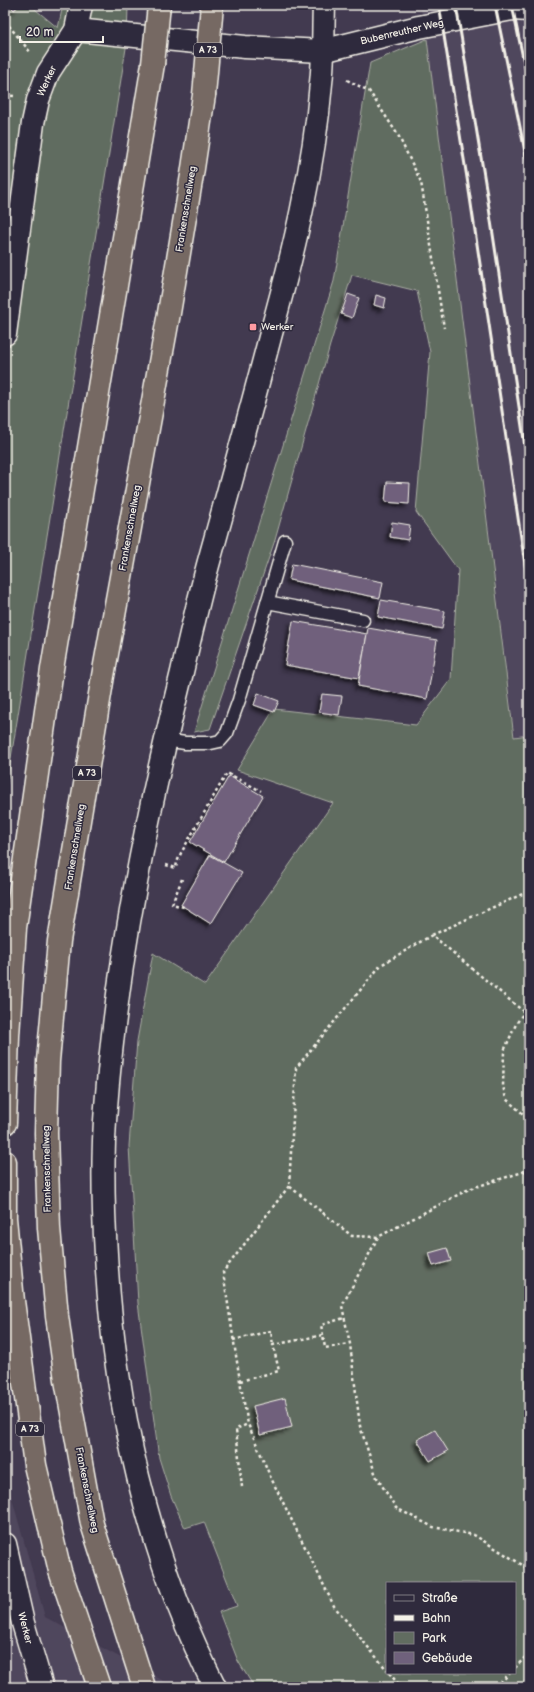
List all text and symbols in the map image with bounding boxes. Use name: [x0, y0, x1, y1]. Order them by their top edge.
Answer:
street label: Bubenreuther Weg: [359, 17, 445, 47]
scale bar: [20, 18, 103, 44]
text: 20 m: [26, 25, 53, 40]
road number: A 73: [194, 43, 222, 57]
street label: Werker: [35, 63, 59, 98]
street label: Frankenschnellweg: [173, 165, 199, 253]
place label: Werker: [261, 321, 294, 333]
marker: Werker: [248, 322, 258, 332]
street label: Frankenschnellweg: [117, 484, 144, 572]
road number: A 73: [73, 766, 101, 780]
street label: Frankenschnellweg: [62, 803, 88, 891]
street label: Frankenschnellweg: [40, 1125, 54, 1213]
road number: A 73: [16, 1422, 44, 1436]
street label: Frankenschnellweg: [73, 1446, 101, 1534]
legend: [386, 1582, 516, 1674]
text: Straße: [422, 1591, 458, 1606]
street label: Werker: [15, 1611, 35, 1646]
text: Bahn: [422, 1611, 451, 1626]
text: Park: [422, 1631, 446, 1646]
text: Gebäude: [422, 1651, 472, 1666]

